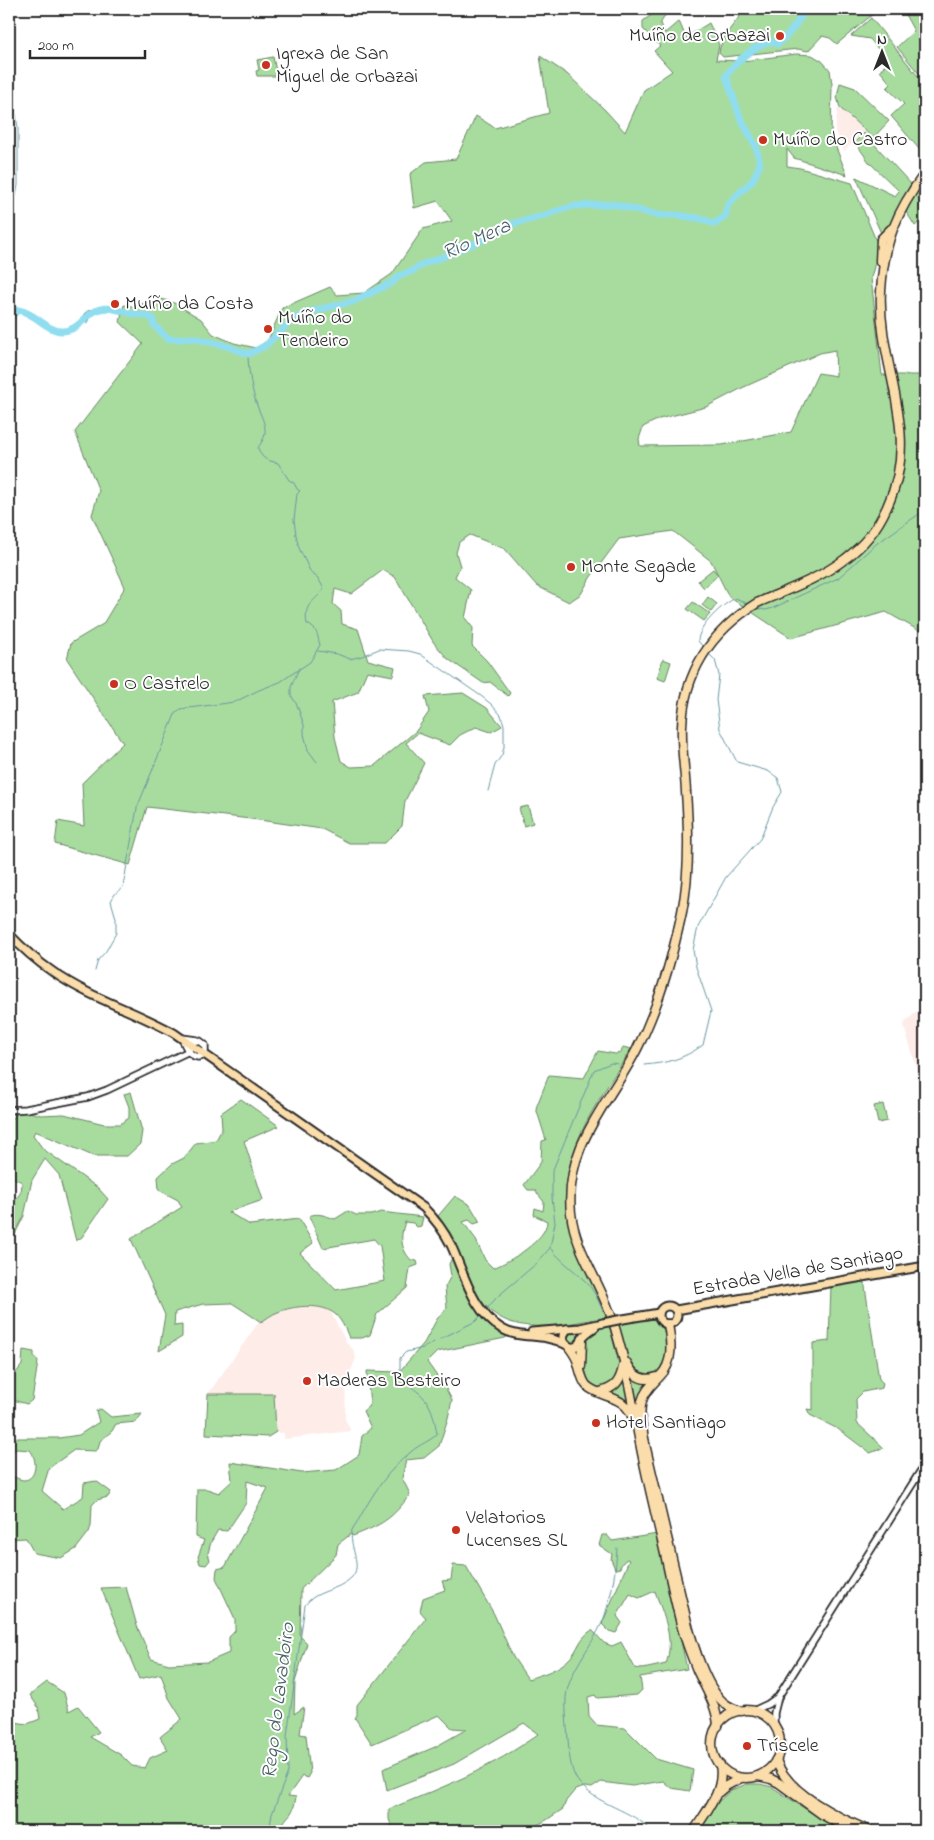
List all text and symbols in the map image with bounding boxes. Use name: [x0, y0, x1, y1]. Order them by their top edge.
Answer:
place label: Muíño de Orbazai: [629, 22, 770, 51]
scale bar: [30, 28, 145, 60]
north arrow: [856, 28, 906, 78]
marker: Muíño de Orbazai: [774, 30, 786, 42]
text: N: [877, 30, 887, 51]
text: 200 m: [38, 35, 74, 57]
place label: Igrexa de San Miguel de Orbazai: [276, 40, 418, 93]
marker: Igrexa de San Miguel de Orbazai: [260, 59, 272, 71]
place label: Muíño do Castro: [773, 126, 907, 155]
marker: Muíño do Castro: [757, 134, 769, 146]
water label: Río Mera: [438, 211, 516, 268]
place label: Muíño da Costa: [125, 290, 254, 319]
marker: Muíño da Costa: [109, 298, 121, 310]
place label: Muíño do Tendeiro: [278, 304, 352, 356]
marker: Muíño do Tendeiro: [262, 323, 274, 335]
place label: Monte Segade: [581, 553, 696, 583]
marker: Monte Segade: [565, 561, 577, 573]
place label: O Castrelo: [124, 670, 210, 699]
marker: O Castrelo: [108, 678, 120, 690]
street label: Estrada Vella de Santiago: [691, 1239, 906, 1306]
place label: Maderas Besteiro: [317, 1367, 461, 1396]
marker: Maderas Besteiro: [301, 1375, 313, 1387]
place label: Hotel Santiago: [606, 1409, 726, 1439]
marker: Hotel Santiago: [590, 1417, 602, 1429]
place label: Velatorios Lucenses SL: [465, 1504, 568, 1556]
marker: Velatorios Lucenses SL: [450, 1524, 462, 1536]
water label: Rego do Lavadoiro: [255, 1620, 305, 1781]
place label: Tríscele: [757, 1732, 819, 1761]
marker: Tríscele: [741, 1740, 753, 1752]

